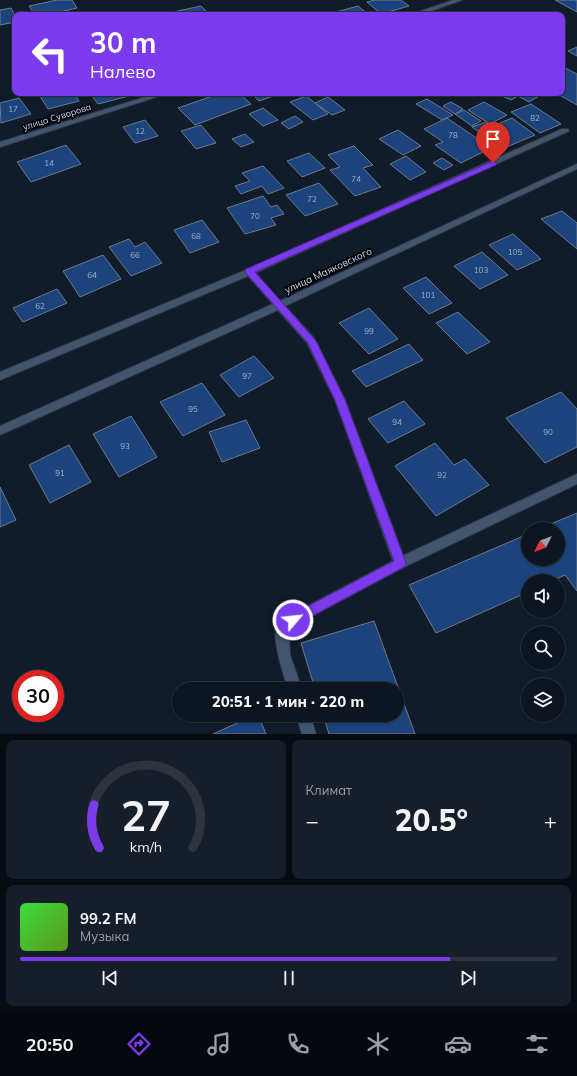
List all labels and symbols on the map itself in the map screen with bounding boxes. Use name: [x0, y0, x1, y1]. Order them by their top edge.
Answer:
street label: улица Суворова: [21, 101, 93, 133]
house number: 17: [8, 104, 18, 114]
house number: 82: [530, 113, 540, 123]
pin: [476, 122, 510, 163]
house number: 12: [135, 126, 145, 136]
house number: 78: [448, 130, 458, 140]
house number: 14: [44, 158, 54, 168]
house number: 74: [351, 174, 361, 184]
house number: 72: [307, 194, 317, 204]
house number: 70: [250, 211, 260, 221]
house number: 68: [191, 231, 201, 241]
street label: улица Маяковского: [282, 244, 374, 296]
house number: 105: [508, 247, 522, 257]
house number: 66: [130, 250, 140, 260]
house number: 103: [474, 265, 488, 275]
house number: 64: [87, 270, 97, 280]
house number: 101: [421, 290, 435, 300]
house number: 62: [35, 301, 45, 311]
house number: 99: [364, 326, 374, 336]
house number: 97: [242, 371, 252, 381]
house number: 95: [188, 404, 198, 414]
house number: 94: [392, 417, 402, 427]
house number: 90: [543, 427, 553, 437]
house number: 93: [120, 441, 130, 451]
house number: 91: [55, 468, 65, 478]
house number: 92: [437, 470, 447, 480]
north arrow: [521, 522, 565, 566]
position arrow: [272, 599, 314, 641]
speed limit sign: 30: [12, 670, 64, 722]

